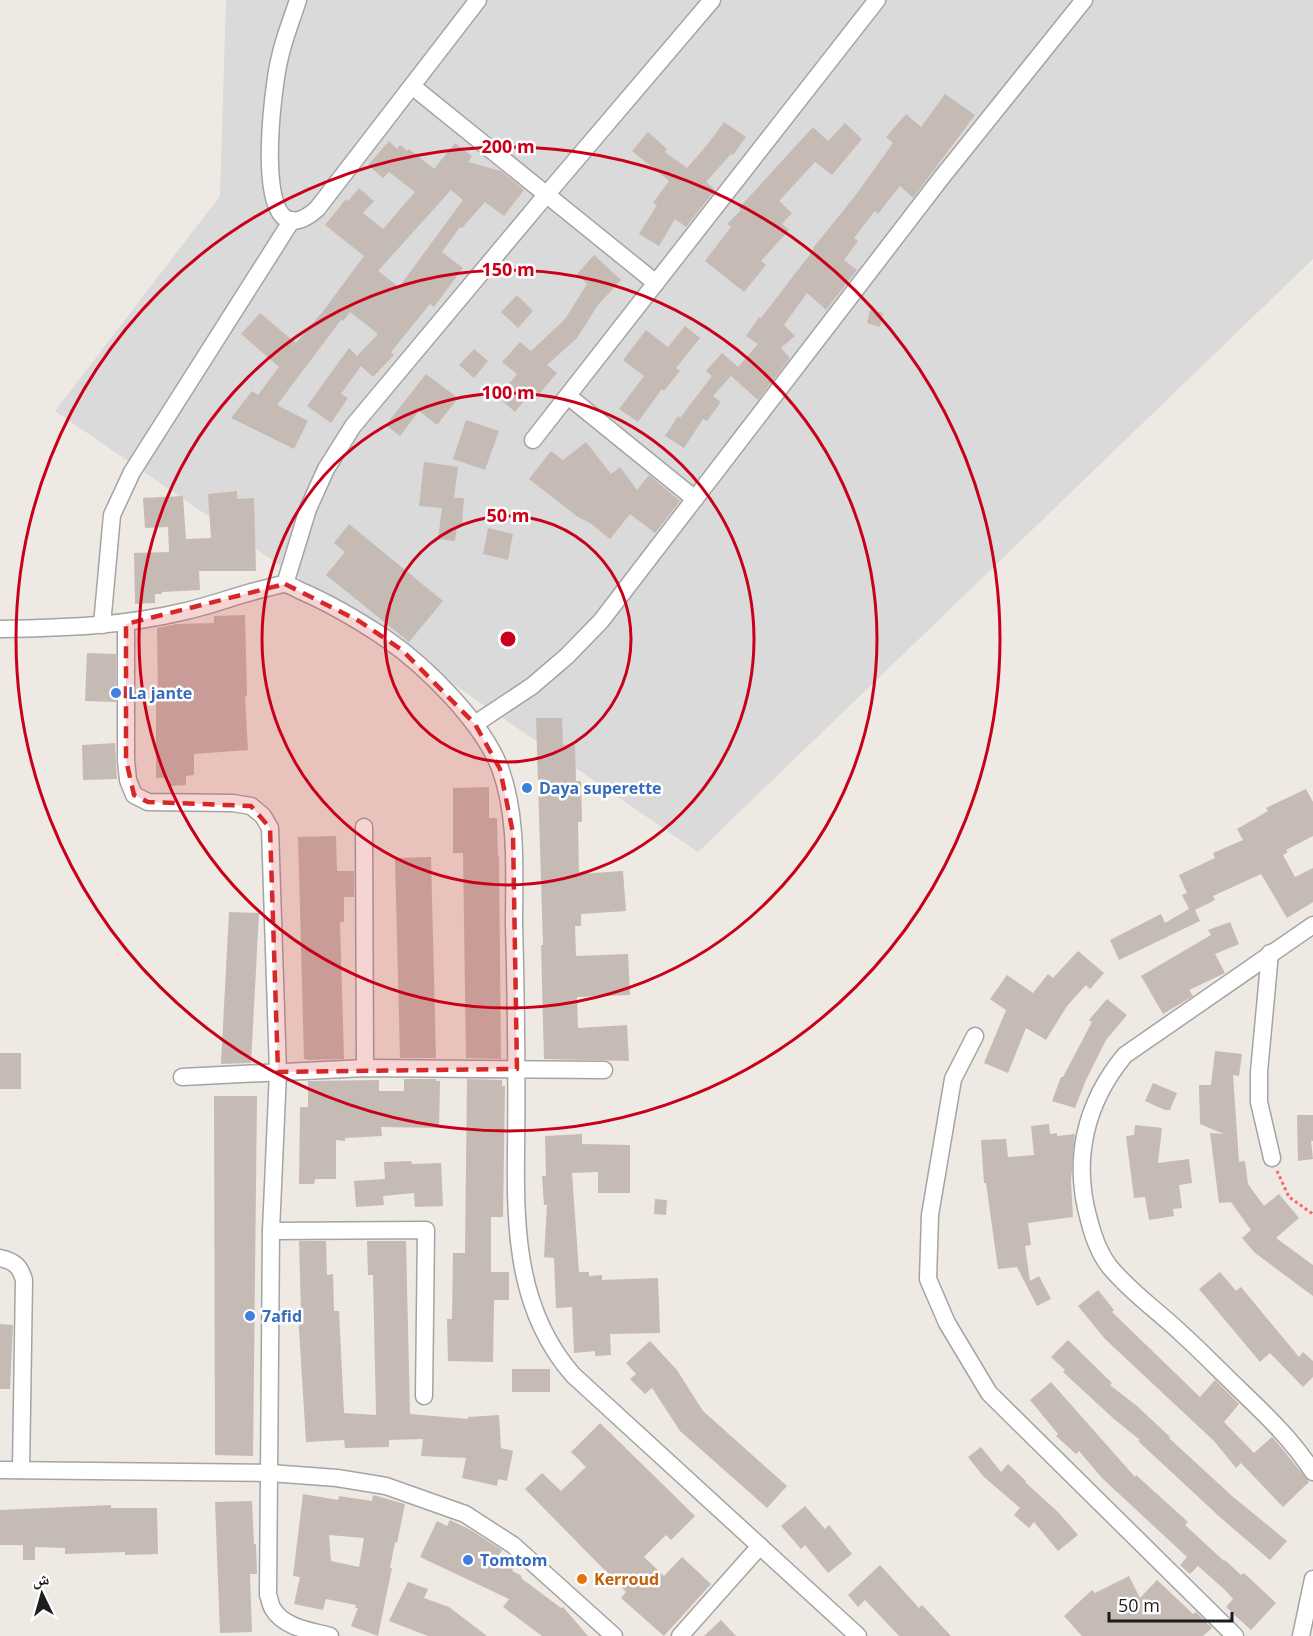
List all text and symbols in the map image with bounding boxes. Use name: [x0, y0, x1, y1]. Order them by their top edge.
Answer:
text: 200 m: [481, 134, 535, 158]
text: 150 m: [481, 257, 535, 281]
text: 100 m: [481, 380, 535, 404]
text: 50 m: [487, 503, 529, 527]
centre of rings: [498, 629, 518, 649]
place label: La jante: [128, 682, 192, 704]
marker: La jante: [109, 686, 123, 700]
place label: Daya superette: [539, 777, 662, 799]
marker: Daya superette: [520, 781, 534, 795]
place label: 7afid: [262, 1305, 302, 1327]
marker: 7afid: [243, 1309, 257, 1323]
place label: Tomtom: [480, 1549, 547, 1571]
marker: Tomtom: [461, 1553, 475, 1567]
north arrow: [12, 1564, 72, 1624]
text: ش: [31, 1567, 50, 1591]
place label: Kerroud: [594, 1568, 659, 1590]
marker: Kerroud: [575, 1572, 589, 1586]
scale bar: [1109, 1585, 1232, 1623]
text: 50 m: [1118, 1593, 1160, 1617]

